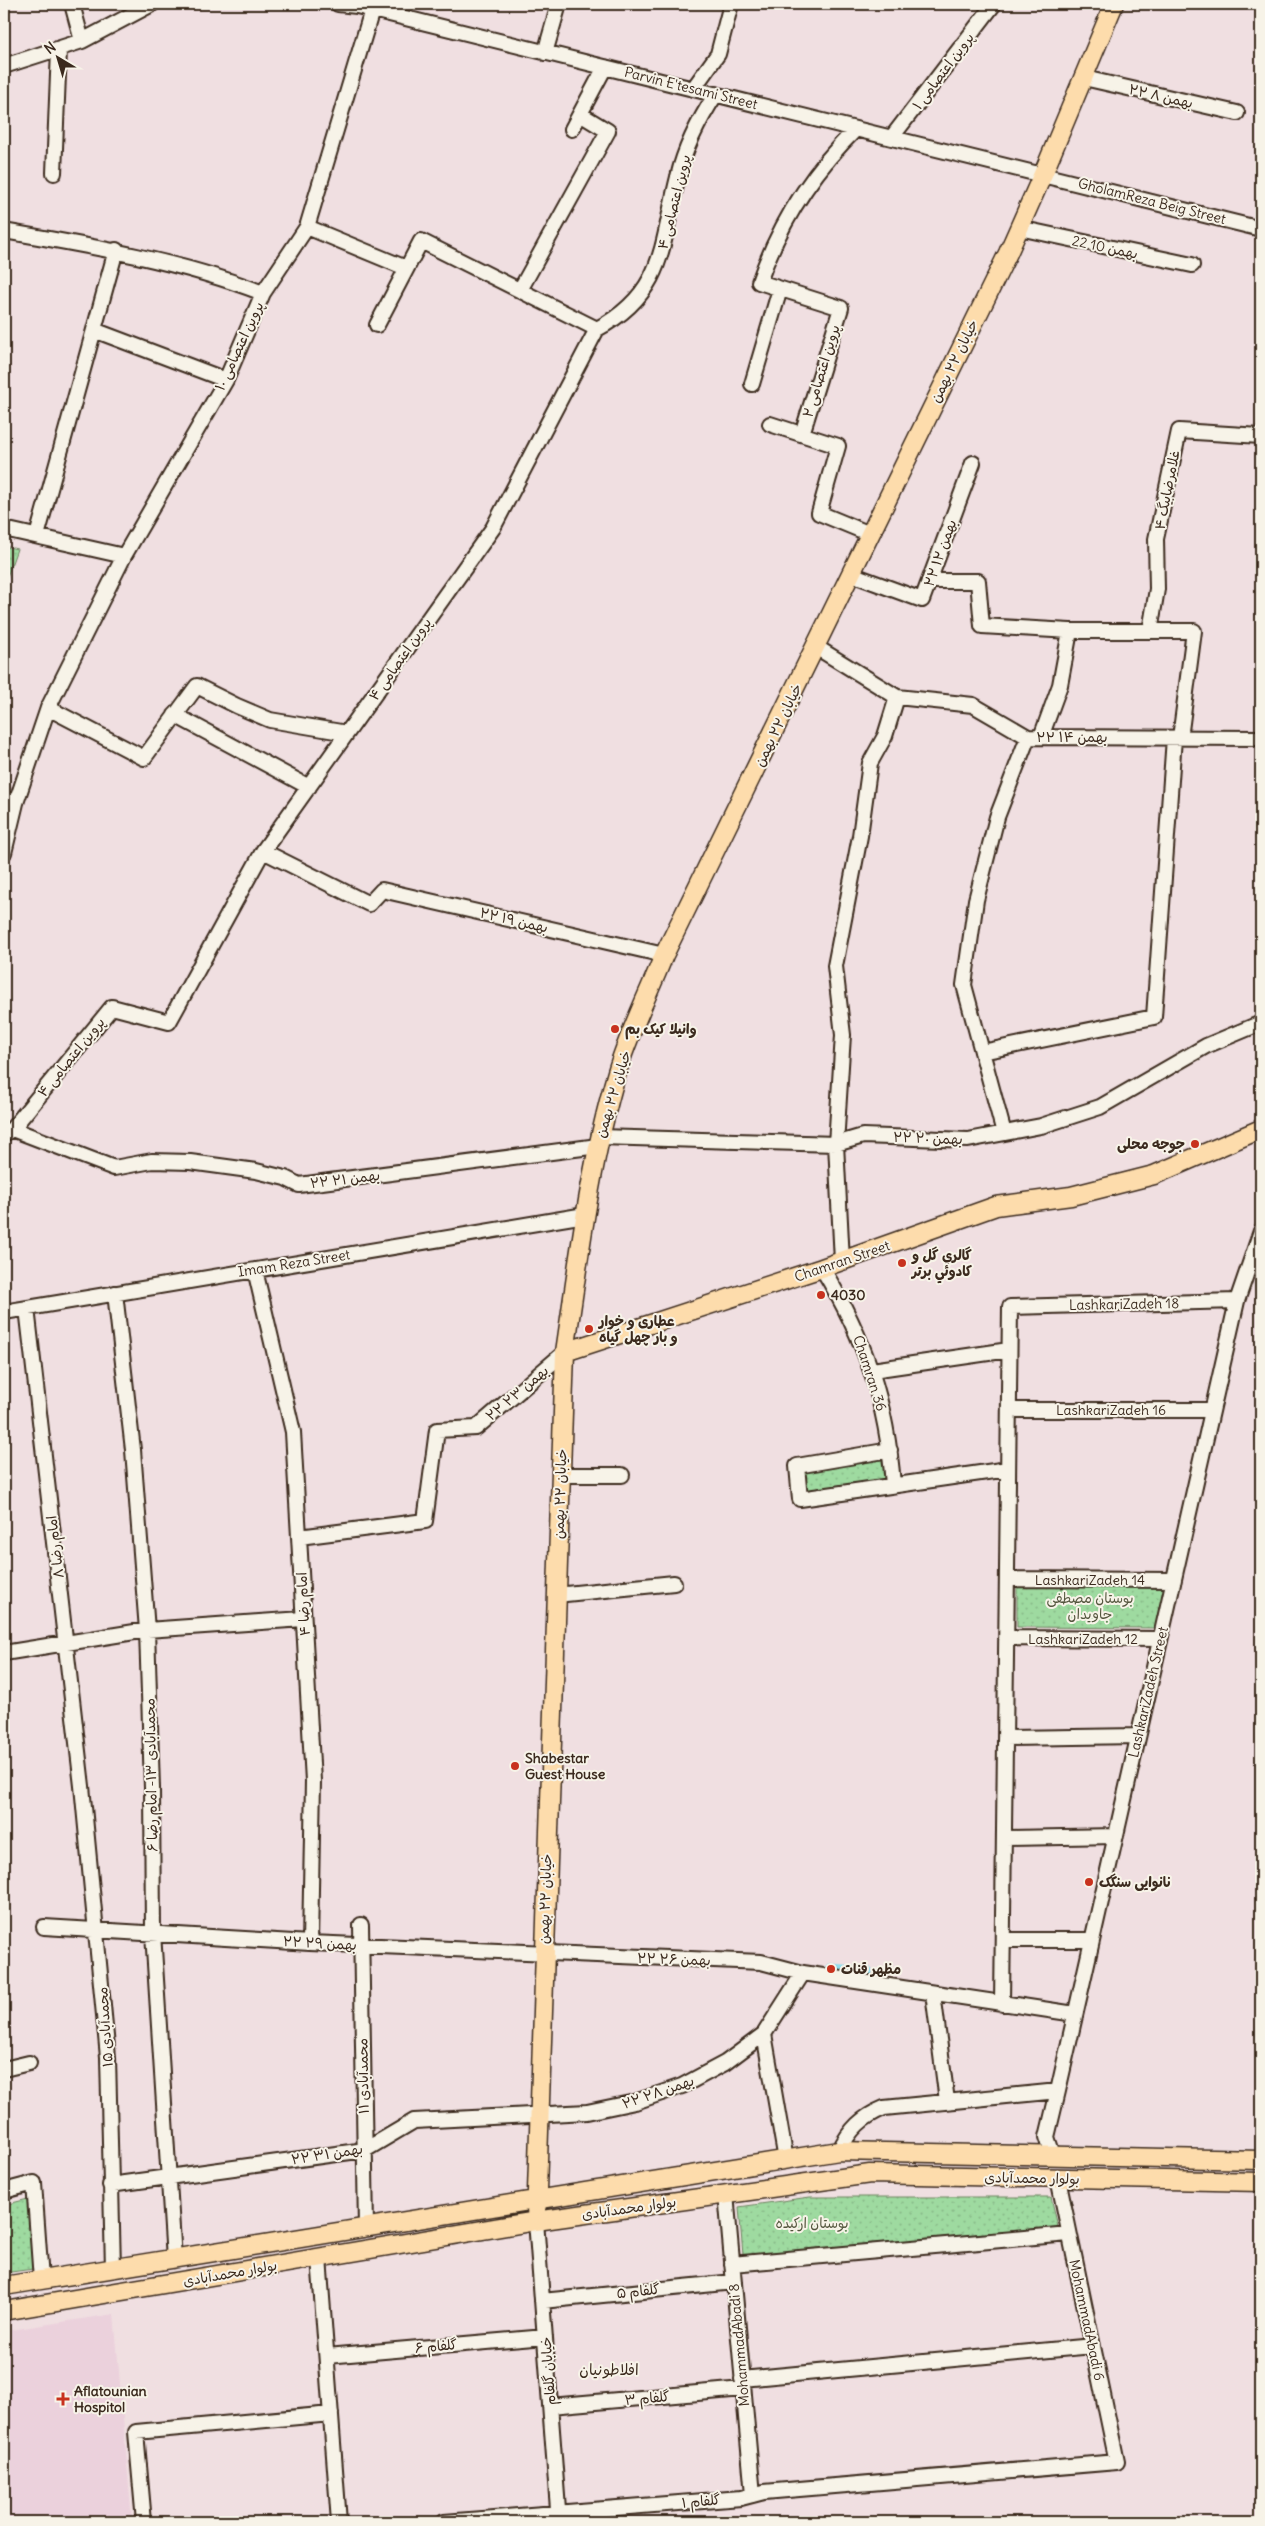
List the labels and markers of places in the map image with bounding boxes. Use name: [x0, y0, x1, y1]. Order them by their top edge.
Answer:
place label: وانیلا کیک بم: [625, 1020, 697, 1040]
marker: وانیلا کیک بم: [609, 1023, 621, 1035]
place label: جوجه محلی: [1117, 1135, 1185, 1154]
marker: جوجه محلی: [1189, 1138, 1201, 1150]
place label: گالري گل و كادوئي برتر: [910, 1246, 973, 1284]
marker: گالري گل و كادوئي برتر: [896, 1257, 908, 1269]
place label: 4030: [831, 1286, 865, 1304]
marker: 4030: [815, 1289, 827, 1301]
place label: عطاری و خوار و بار چهل گیاه: [597, 1312, 678, 1346]
marker: عطاری و خوار و بار چهل گیاه: [583, 1323, 595, 1335]
place label: Shabestar Guest House: [525, 1749, 606, 1783]
marker: Shabestar Guest House: [509, 1760, 521, 1772]
place label: نانوایی سنگک: [1099, 1873, 1172, 1892]
marker: نانوایی سنگک: [1083, 1876, 1095, 1888]
place label: مظهر قنات: [841, 1960, 901, 1978]
marker: مظهر قنات: [825, 1963, 837, 1975]
place label: Aflatounian Hospitol: [74, 2382, 147, 2416]
marker: Aflatounian Hospitol: [56, 2392, 70, 2406]

